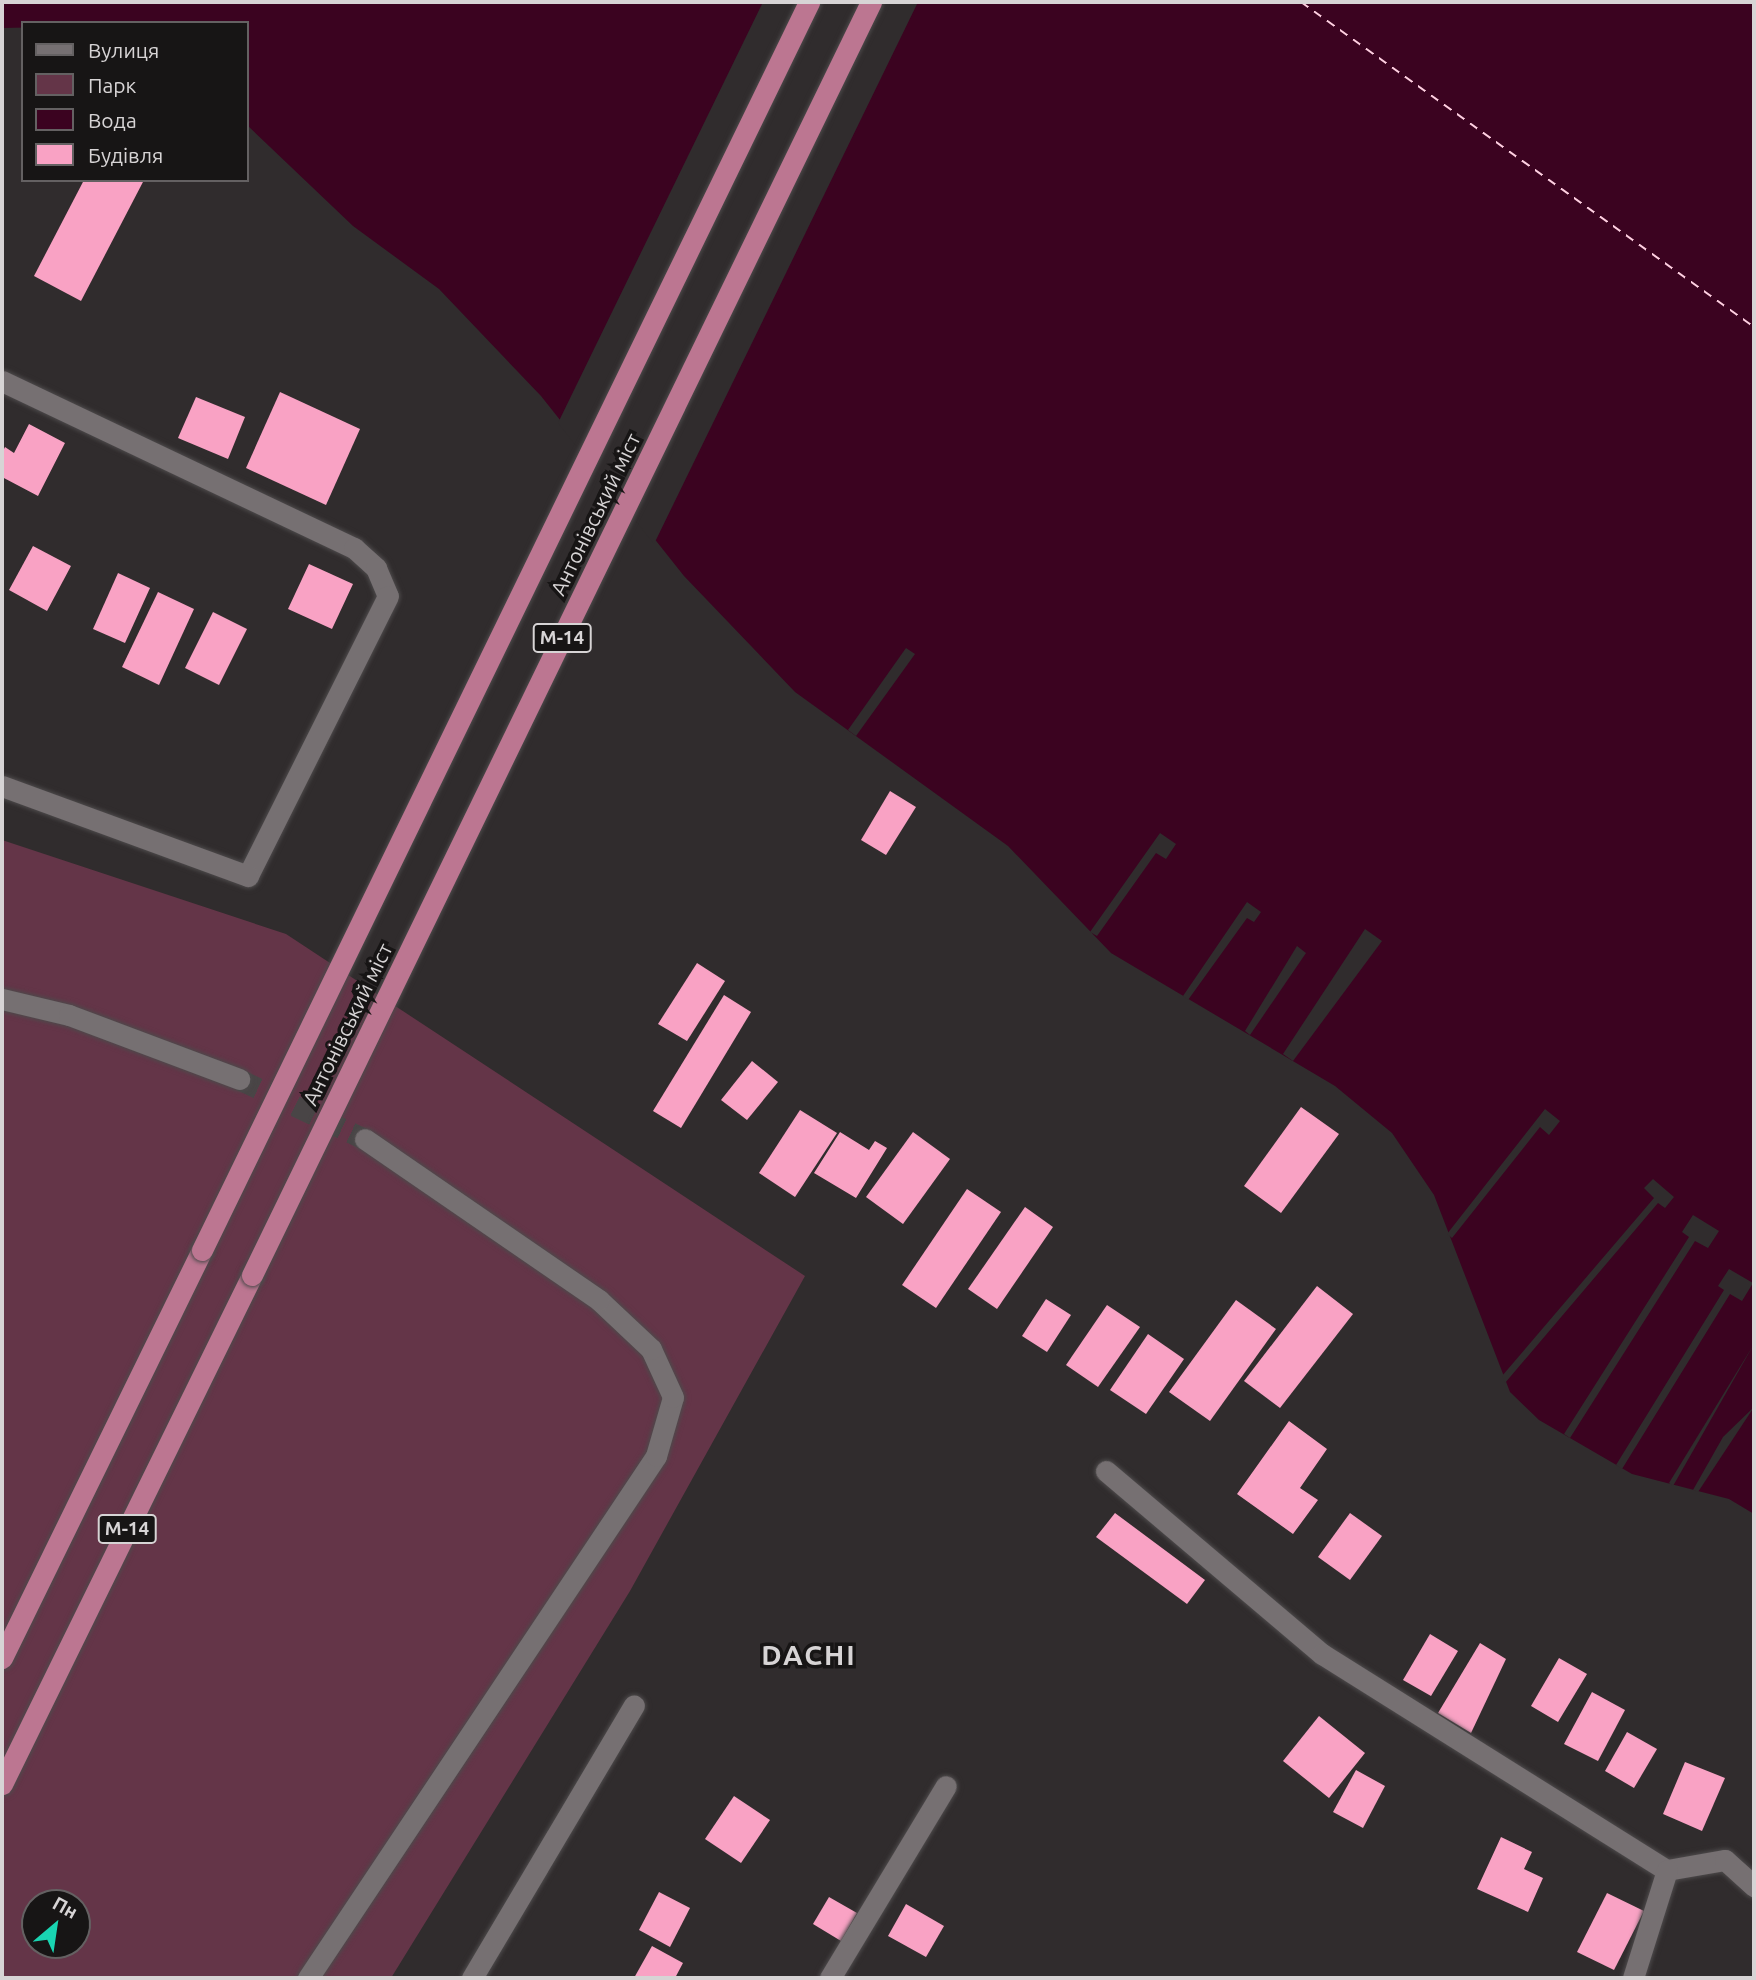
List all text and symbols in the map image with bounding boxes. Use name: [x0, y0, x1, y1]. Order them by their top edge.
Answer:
legend: [21, 21, 248, 182]
text: Вулиця: [88, 38, 159, 62]
text: Парк: [88, 73, 136, 97]
text: Вода: [88, 108, 137, 132]
text: Будівля: [88, 143, 163, 167]
street label: Антонівський міст: [545, 429, 645, 599]
road number: М-14: [532, 622, 592, 653]
street label: Антонівський міст: [297, 939, 397, 1109]
road number: М-14: [97, 1513, 157, 1544]
district label: DACHI: [762, 1638, 856, 1672]
north arrow: [21, 1889, 91, 1959]
text: Пн: [49, 1892, 81, 1923]

